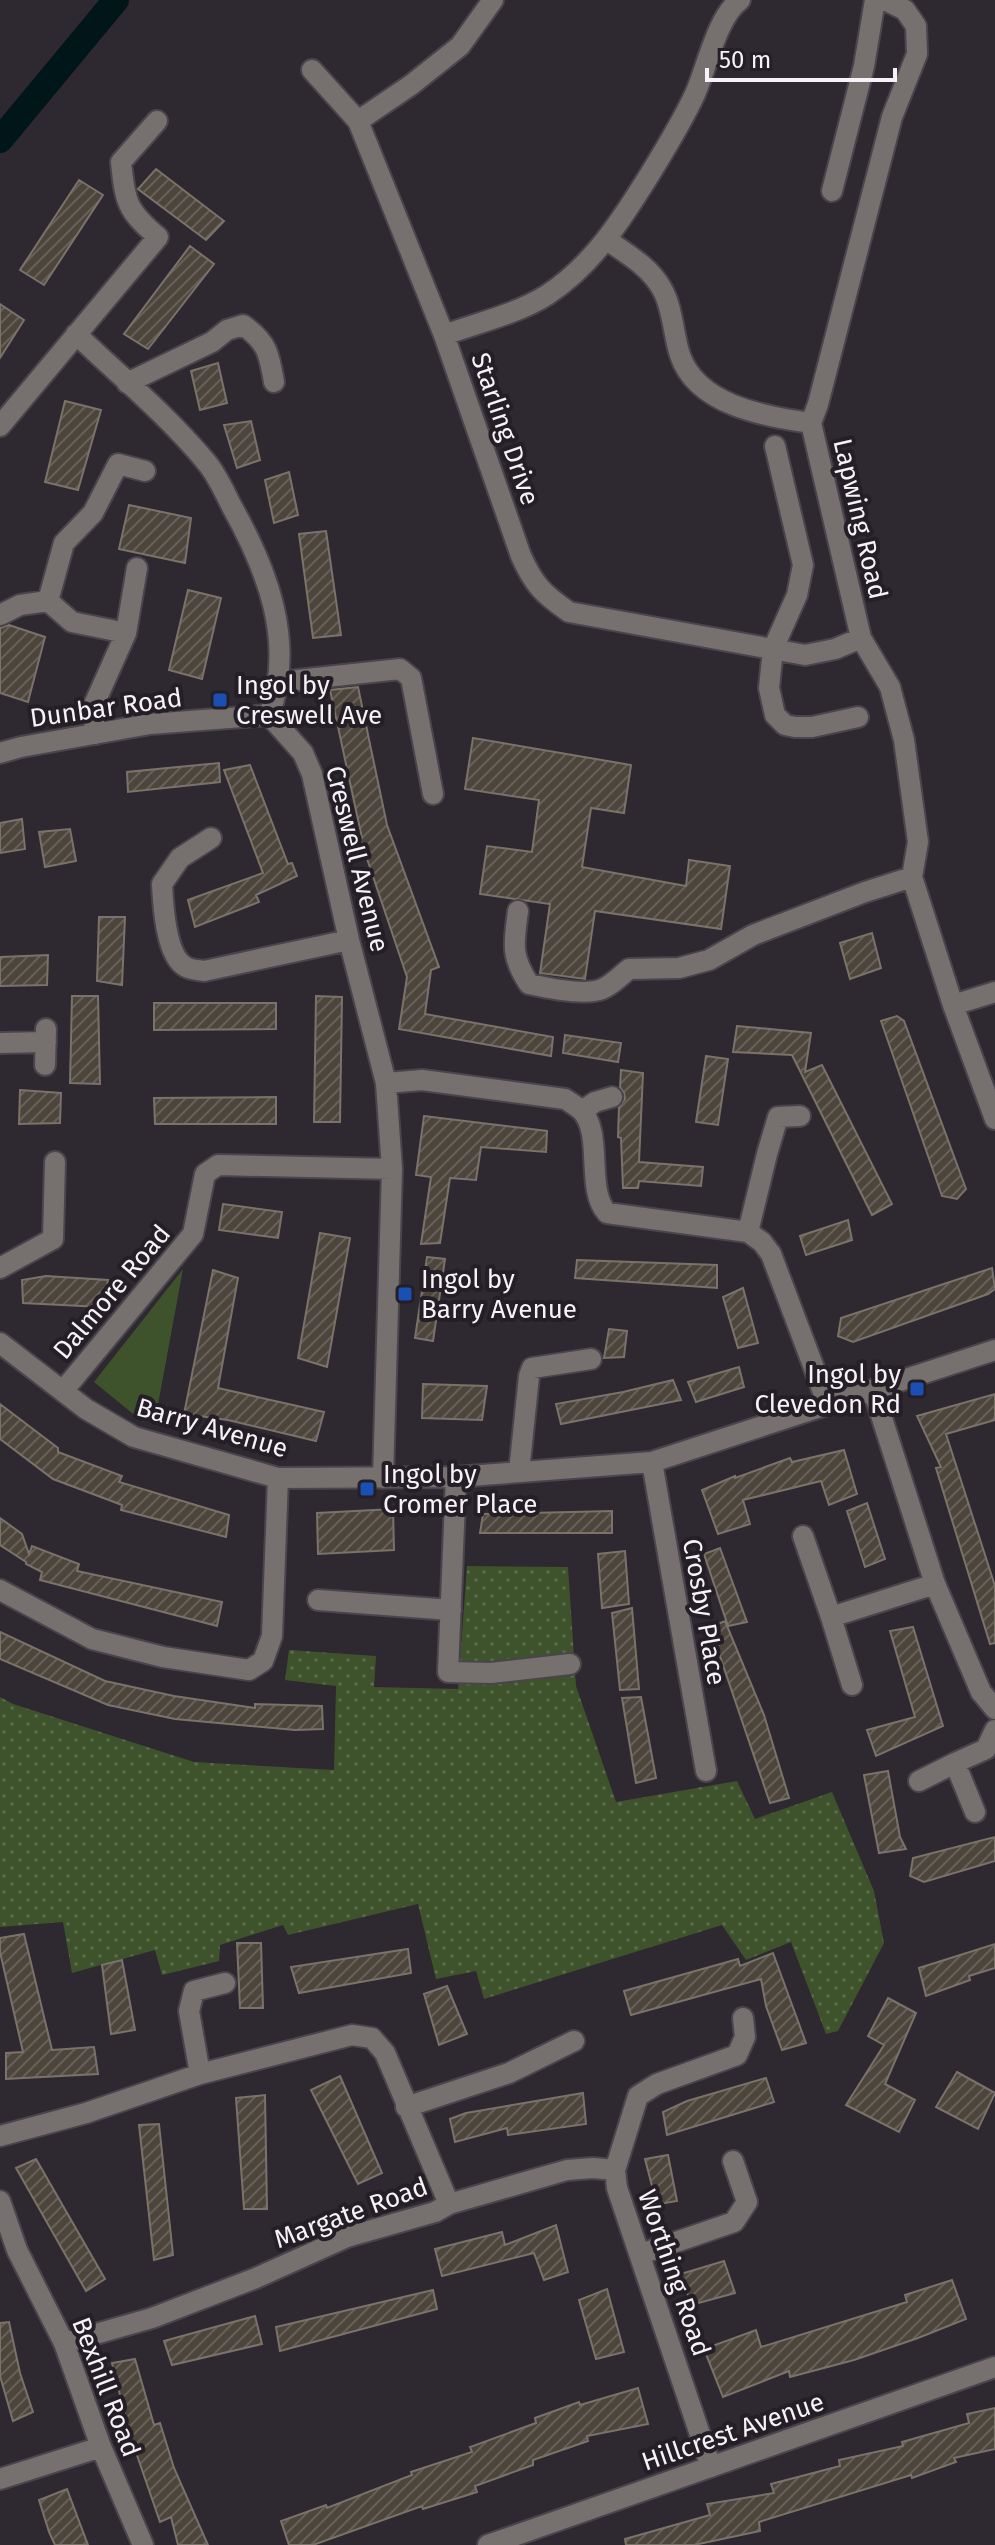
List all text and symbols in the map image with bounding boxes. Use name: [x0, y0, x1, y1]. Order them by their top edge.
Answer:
scale bar: [707, 32, 895, 82]
text: 50 m: [719, 46, 771, 74]
street label: Starling Drive: [464, 349, 546, 509]
street label: Lapwing Road: [826, 436, 894, 602]
place label: Ingol by Creswell Ave: [236, 670, 382, 731]
street label: Dunbar Road: [28, 682, 184, 734]
marker: Ingol by Creswell Ave: [211, 691, 229, 709]
street label: Creswell Avenue: [319, 763, 395, 955]
street label: Dalmore Road: [47, 1219, 177, 1365]
place label: Ingol by Barry Avenue: [421, 1264, 577, 1325]
marker: Ingol by Barry Avenue: [396, 1285, 414, 1303]
place label: Ingol by Clevedon Rd: [755, 1359, 901, 1420]
marker: Ingol by Clevedon Rd: [908, 1380, 926, 1398]
street label: Barry Avenue: [133, 1392, 291, 1464]
place label: Ingol by Cromer Place: [383, 1459, 538, 1520]
marker: Ingol by Cromer Place: [358, 1480, 376, 1498]
street label: Crosby Place: [676, 1536, 732, 1688]
street label: Margate Road: [270, 2171, 432, 2255]
street label: Worthing Road: [631, 2186, 717, 2360]
street label: Bexhill Road: [65, 2313, 147, 2461]
street label: Hillcrest Avenue: [638, 2386, 828, 2478]

